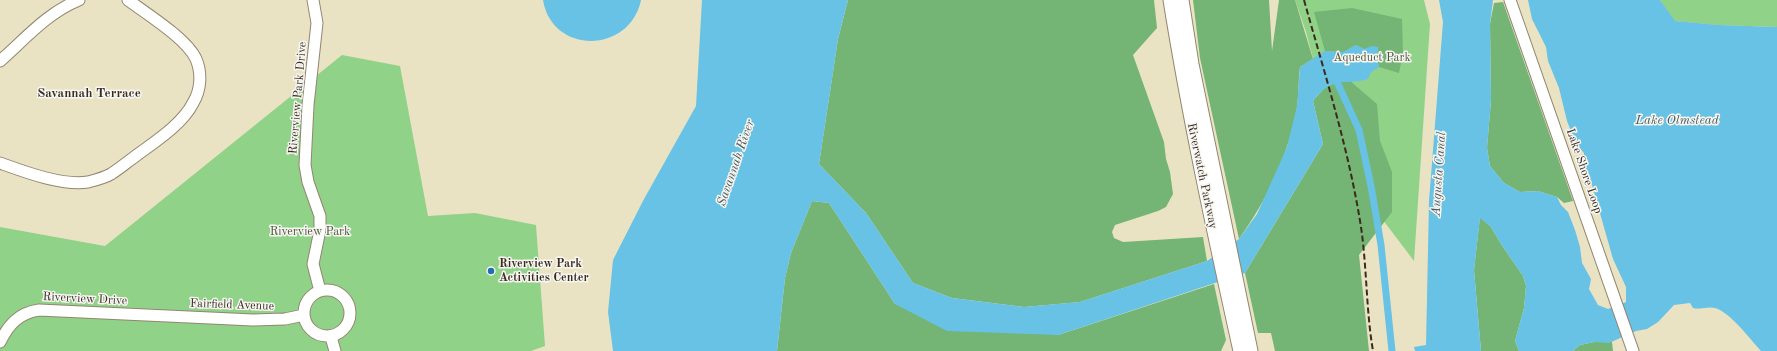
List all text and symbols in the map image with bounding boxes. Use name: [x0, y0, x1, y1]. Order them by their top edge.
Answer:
street label: Riverview Park Drive: [286, 41, 310, 155]
park label: Aqueduct Park: [1333, 51, 1411, 65]
district label: Savannah Terrace: [37, 86, 141, 102]
water label: Lake Olmstead: [1635, 113, 1719, 129]
water label: Savannah River: [714, 118, 758, 208]
street label: Riverwatch Parkway: [1184, 122, 1220, 230]
street label: Lake Shore Loop: [1563, 127, 1605, 215]
water label: Augusta Canal: [1428, 131, 1450, 217]
park label: Riverview Park: [270, 225, 350, 239]
place label: Riverview Park Activities Center: [499, 257, 589, 285]
marker: Riverview Park Activities Center: [486, 266, 496, 276]
street label: Riverview Drive: [42, 290, 128, 308]
street label: Fairfield Avenue: [190, 296, 274, 314]

